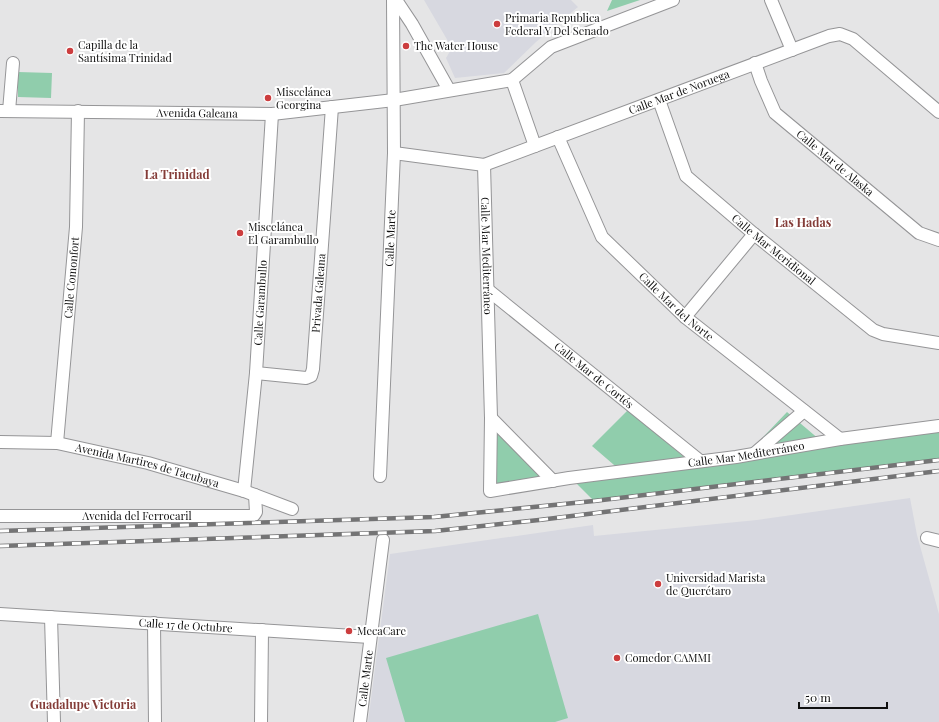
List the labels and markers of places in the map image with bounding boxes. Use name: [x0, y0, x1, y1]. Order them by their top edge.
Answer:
place label: Primaria Republica Federal Y Del Senado: [505, 10, 609, 38]
marker: Primaria Republica Federal Y Del Senado: [492, 19, 502, 29]
place label: Capilla de la Santísima Trinidad: [78, 37, 172, 65]
place label: The Water House: [414, 38, 498, 53]
marker: The Water House: [401, 41, 411, 51]
marker: Capilla de la Santísima Trinidad: [65, 46, 75, 56]
place label: Miscelánea Georgina: [276, 84, 331, 112]
marker: Miscelánea Georgina: [263, 93, 273, 103]
place label: Miscelánea El Garambullo: [248, 219, 319, 247]
marker: Miscelánea El Garambullo: [235, 228, 245, 238]
place label: Universidad Marista de Querétaro: [666, 570, 766, 598]
marker: Universidad Marista de Querétaro: [653, 579, 663, 589]
place label: MecaCare: [357, 623, 406, 638]
marker: MecaCare: [344, 626, 354, 636]
place label: Comedor CAMMI: [625, 650, 711, 665]
marker: Comedor CAMMI: [612, 653, 622, 663]

